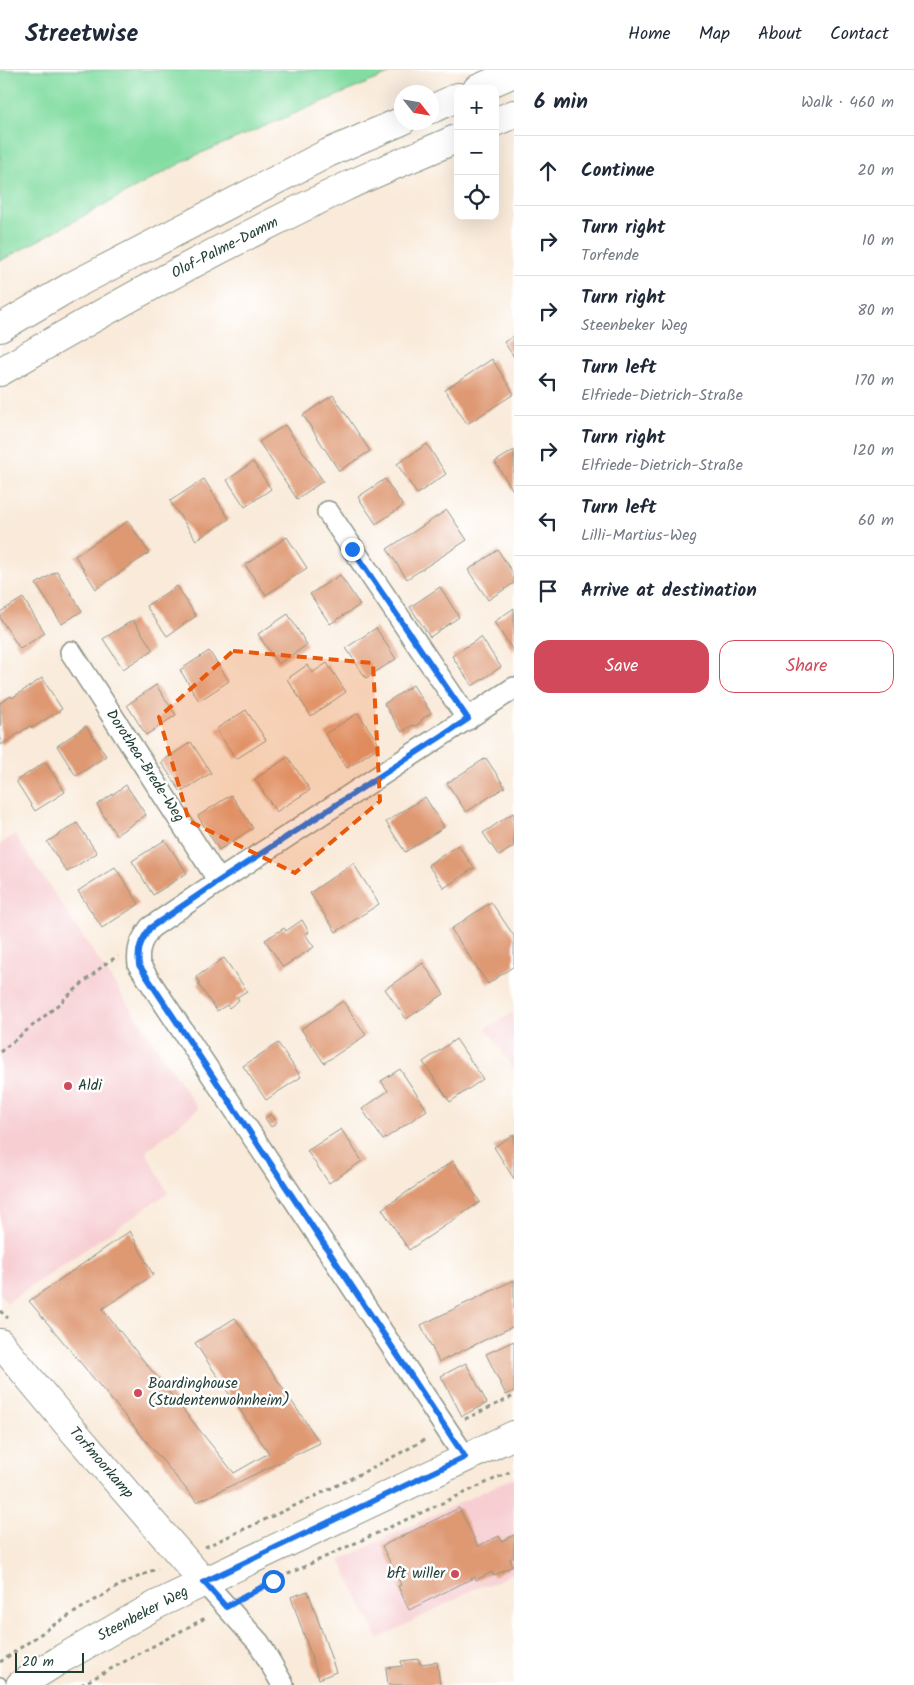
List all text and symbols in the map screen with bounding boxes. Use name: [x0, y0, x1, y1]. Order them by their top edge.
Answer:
text: Streetwise: [25, 15, 138, 54]
text: Home: [628, 20, 671, 49]
text: Map: [699, 20, 730, 49]
text: About: [758, 20, 802, 49]
text: Contact: [830, 20, 889, 49]
north arrow: [394, 85, 439, 130]
map controls: [454, 85, 499, 220]
button: +: [454, 85, 499, 130]
text: 6 min: [534, 86, 588, 119]
text: Walk · 460 m: [801, 90, 894, 115]
button: −: [454, 130, 499, 175]
text: Continue: [581, 156, 654, 186]
icon: ahead: [534, 157, 562, 185]
text: 20 m: [858, 158, 894, 183]
button: locate: [454, 175, 499, 220]
street label: Olof-Palme-Damm: [167, 211, 283, 285]
text: Turn right: [581, 213, 666, 243]
icon: right: [534, 227, 562, 255]
text: 10 m: [862, 228, 894, 253]
text: Torfende: [581, 243, 639, 268]
text: Turn right: [581, 283, 666, 313]
icon: right: [534, 297, 562, 325]
text: 80 m: [857, 298, 894, 323]
text: Steenbeker Weg: [581, 313, 688, 338]
text: Turn left: [581, 353, 656, 383]
icon: left: [534, 367, 562, 395]
text: 170 m: [854, 368, 894, 393]
text: Elfriede-Dietrich-Straße: [581, 383, 743, 408]
text: Turn right: [581, 423, 666, 453]
icon: right: [534, 437, 562, 465]
text: 120 m: [853, 438, 894, 463]
text: Elfriede-Dietrich-Straße: [581, 453, 743, 478]
text: Turn left: [581, 493, 656, 523]
icon: left: [534, 507, 562, 535]
text: 60 m: [858, 508, 894, 533]
text: Lilli-Martius-Weg: [581, 523, 697, 548]
route end: [341, 538, 364, 561]
text: Arrive at destination: [581, 576, 757, 606]
icon: arrive: [534, 577, 562, 605]
button: Save: [534, 640, 709, 693]
button: Share: [719, 640, 894, 693]
street label: Dorothea-Brede-Weg: [99, 705, 191, 827]
place label: Aldi: [78, 1074, 103, 1098]
marker: Aldi: [62, 1080, 74, 1092]
place label: Boardinghouse (Studentenwohnheim): [148, 1372, 290, 1413]
marker: Boardinghouse (Studentenwohnheim): [132, 1387, 144, 1399]
street label: Torfmoorkamp: [63, 1422, 139, 1504]
place label: bft willer: [387, 1562, 446, 1586]
marker: bft willer: [449, 1568, 461, 1580]
route start: [262, 1570, 285, 1593]
street label: Steenbeker Weg: [93, 1580, 193, 1648]
scale bar: [15, 1650, 84, 1673]
text: 20 m: [22, 1651, 54, 1673]

